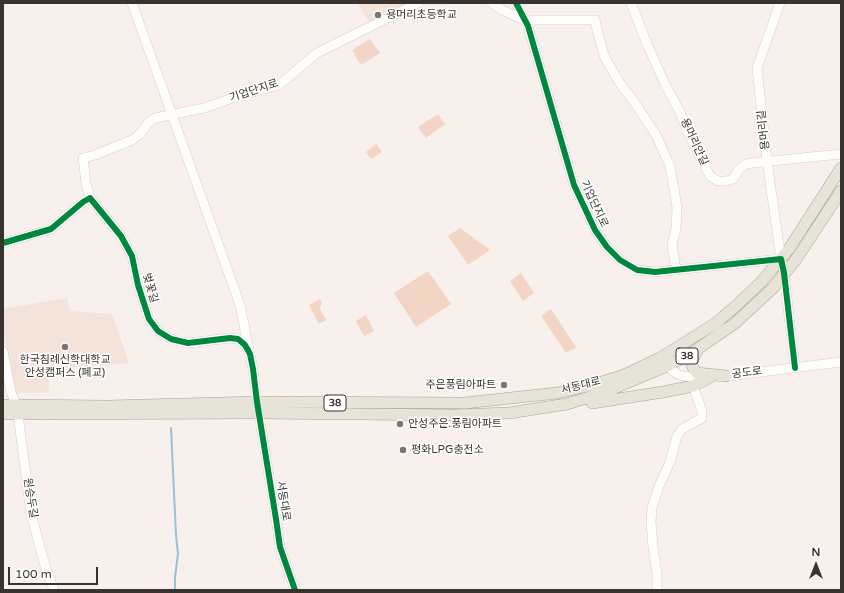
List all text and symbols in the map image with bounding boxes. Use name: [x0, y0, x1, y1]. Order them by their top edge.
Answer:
place label: 용머리초등학교: [386, 8, 457, 22]
marker: 용머리초등학교: [373, 10, 383, 20]
street label: 기업단지로: [228, 77, 280, 105]
street label: 용머리길: [755, 109, 773, 151]
street label: 용머리안길: [677, 116, 711, 168]
street label: 기업단지로: [577, 178, 611, 230]
street label: 벚꽃길: [139, 272, 161, 304]
marker: 한국침례신학대학교 안성캠퍼스 (폐교): [60, 342, 70, 352]
road number: 38: [676, 348, 698, 364]
place label: 한국침례신학대학교 안성캠퍼스 (폐교): [19, 353, 111, 379]
street label: 공도로: [731, 365, 763, 381]
street label: 서동대로: [560, 375, 602, 397]
place label: 주은풍림아파트: [425, 378, 496, 392]
marker: 주은풍림아파트: [499, 380, 509, 390]
road number: 38: [324, 395, 346, 411]
place label: 안성주은.풍림아파트: [408, 417, 502, 431]
marker: 안성주은.풍림아파트: [395, 419, 405, 429]
place label: 평화LPG충전소: [411, 443, 484, 457]
marker: 평화LPG충전소: [398, 445, 408, 455]
street label: 원승두길: [20, 477, 40, 519]
street label: 서동대로: [273, 480, 293, 522]
north arrow: [796, 545, 836, 585]
text: N: [812, 546, 820, 559]
scale bar: [10, 559, 100, 585]
text: 100 m: [15, 567, 52, 581]

